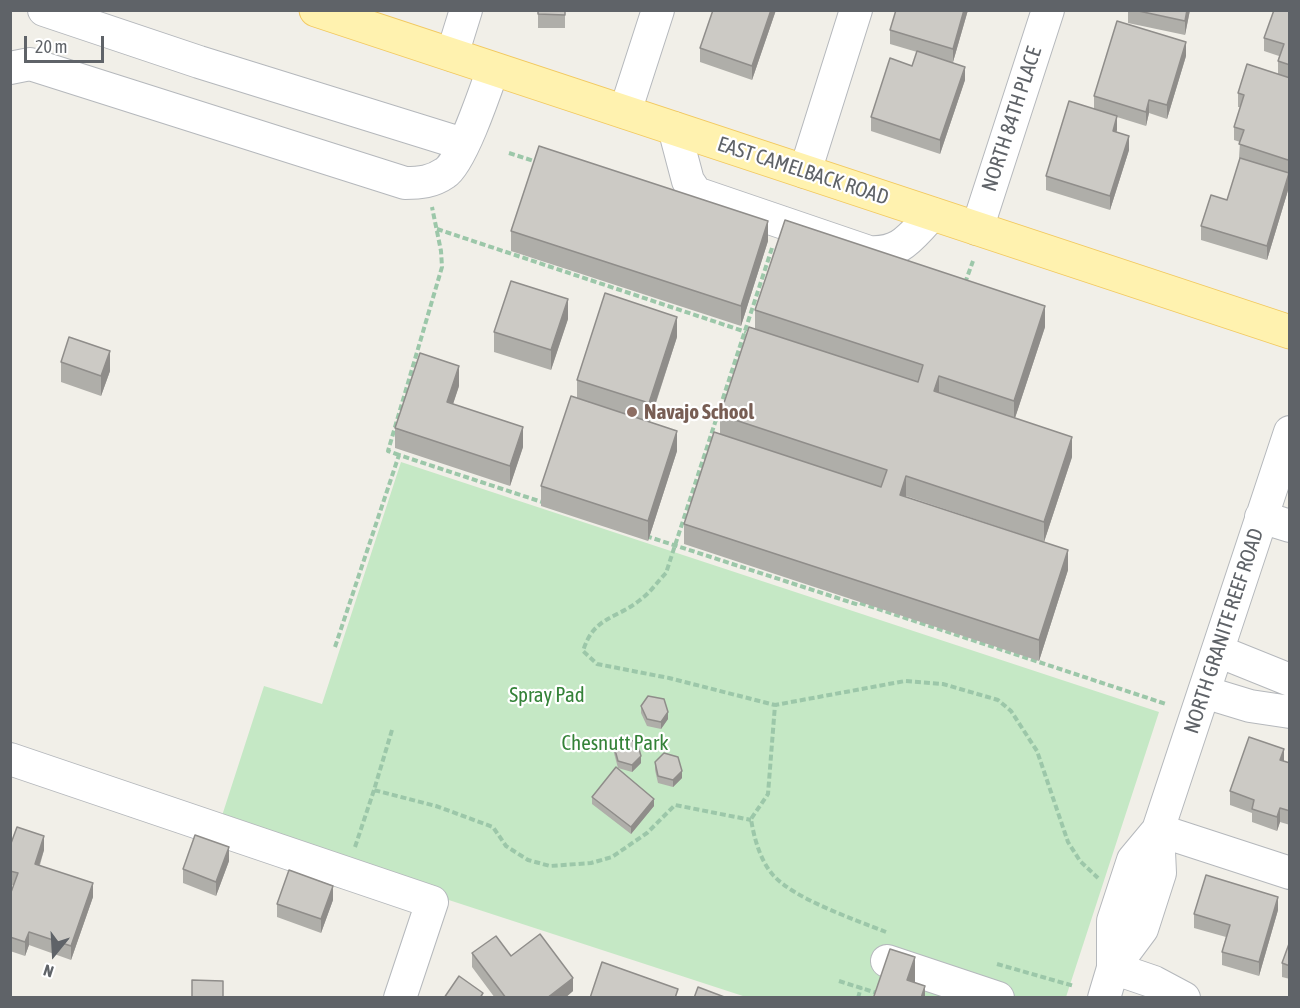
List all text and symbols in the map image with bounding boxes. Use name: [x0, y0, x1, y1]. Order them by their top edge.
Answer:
scale bar: [27, 24, 106, 62]
text: 20 m: [35, 36, 67, 57]
street label: NORTH 84TH PLACE: [977, 43, 1047, 195]
street label: EAST CAMELBACK ROAD: [714, 131, 892, 211]
place label: Navajo School: [644, 399, 754, 425]
marker: Navajo School: [625, 405, 639, 419]
street label: NORTH GRANITE REEF ROAD: [1179, 525, 1269, 737]
park label: Spray Pad: [509, 682, 585, 708]
park label: Chesnutt Park: [562, 730, 668, 756]
north arrow: [24, 924, 84, 984]
text: N: [41, 961, 56, 981]

